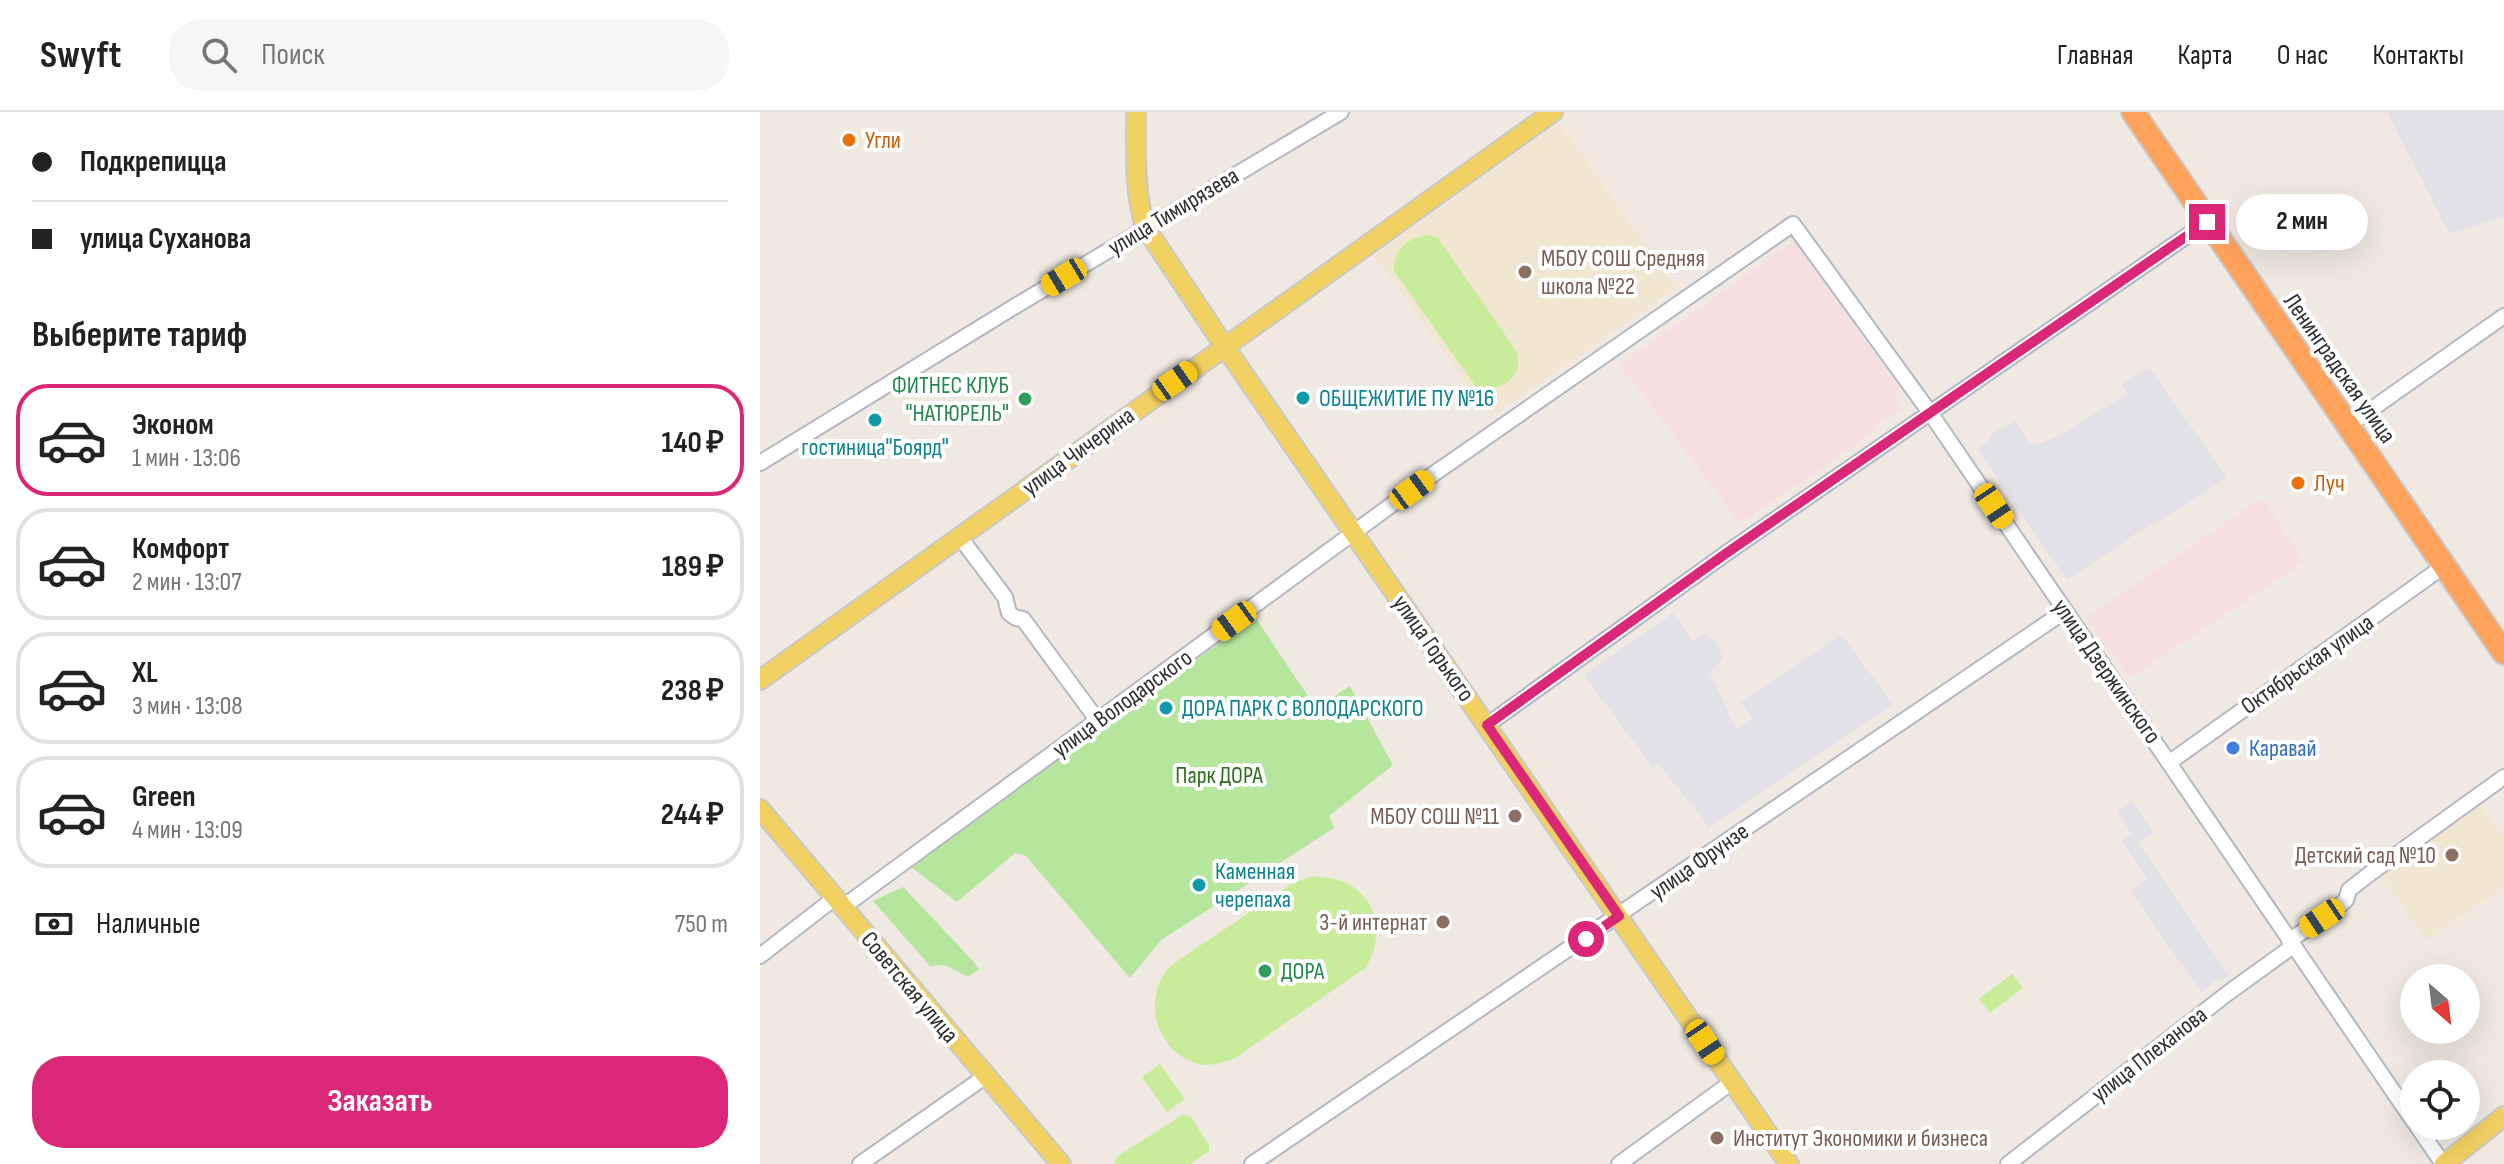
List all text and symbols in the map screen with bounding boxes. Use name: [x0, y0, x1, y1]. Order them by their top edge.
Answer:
search box: [169, 19, 729, 91]
text: Swyft: [40, 33, 121, 78]
icon: search: [197, 33, 241, 77]
text: Поиск: [261, 37, 325, 73]
text: Главная: [2057, 39, 2133, 72]
text: Карта: [2177, 39, 2233, 72]
text: О нас: [2277, 39, 2329, 72]
text: Контакты: [2373, 39, 2464, 72]
place label: Угли: [865, 126, 901, 155]
marker: Угли: [840, 131, 858, 149]
text: Подкрепицца: [80, 144, 227, 180]
street label: улица Тимирязева: [1103, 161, 1244, 262]
callout: 2 мин: [2235, 194, 2367, 250]
route end: [2189, 204, 2225, 240]
text: 2 мин: [2276, 206, 2328, 237]
text: улица Суханова: [80, 221, 251, 257]
place label: МБОУ СОШ Средняя школа №22: [1541, 244, 1705, 301]
car: [1037, 254, 1091, 300]
marker: МБОУ СОШ Средняя школа №22: [1516, 263, 1534, 281]
street label: Ленинградская улица: [2277, 288, 2402, 449]
text: Выберите тариф: [32, 314, 247, 357]
car: [1148, 357, 1202, 405]
place label: ФИТНЕС КЛУБ "НАТЮРЕЛЬ": [892, 371, 1009, 428]
place label: ОБЩЕЖИТИЕ ПУ №16: [1319, 384, 1494, 413]
marker: ОБЩЕЖИТИЕ ПУ №16: [1294, 389, 1312, 407]
marker: ФИТНЕС КЛУБ "НАТЮРЕЛЬ": [1016, 390, 1034, 408]
street label: улица Чичерина: [1016, 401, 1140, 502]
icon: car: [36, 404, 108, 476]
text: Эконом: [132, 407, 214, 443]
marker: гостиница"Боярд": [866, 411, 884, 429]
text: 140 ₽: [662, 425, 724, 461]
place label: гостиница"Боярд": [801, 433, 949, 462]
text: 1 мин · 13:06: [132, 443, 241, 474]
car: [1386, 466, 1438, 514]
place label: Луч: [2314, 469, 2345, 498]
marker: Луч: [2289, 474, 2307, 492]
car: [1971, 479, 2017, 533]
icon: car: [36, 528, 108, 600]
text: Комфорт: [132, 531, 229, 567]
text: 189 ₽: [662, 549, 724, 585]
text: 2 мин · 13:07: [132, 567, 242, 598]
street label: улица Горького: [1386, 589, 1481, 707]
street label: улица Дзержинского: [2046, 593, 2167, 749]
car: [1208, 597, 1260, 645]
street label: Октябрьская улица: [2235, 608, 2379, 721]
street label: улица Володарского: [1047, 643, 1198, 764]
icon: car: [36, 652, 108, 724]
text: XL: [132, 655, 158, 691]
text: 238 ₽: [661, 673, 724, 709]
text: 3 мин · 13:08: [132, 691, 243, 722]
place label: ДОРА ПАРК С ВОЛОДАРСКОГО: [1182, 694, 1424, 723]
marker: ДОРА ПАРК С ВОЛОДАРСКОГО: [1157, 699, 1175, 717]
place label: Каравай: [2249, 734, 2316, 763]
marker: Каравай: [2224, 739, 2242, 757]
park label: Парк ДОРА: [1175, 761, 1263, 790]
icon: car: [36, 776, 108, 848]
text: Green: [132, 779, 196, 815]
text: 244 ₽: [661, 797, 724, 833]
place label: МБОУ СОШ №11: [1370, 802, 1500, 831]
marker: МБОУ СОШ №11: [1506, 807, 1524, 825]
text: 4 мин · 13:09: [132, 815, 243, 846]
street label: улица Фрунзе: [1644, 817, 1754, 906]
place label: Детский сад №10: [2295, 841, 2436, 870]
marker: Детский сад №10: [2443, 846, 2461, 864]
place label: Каменная черепаха: [1215, 857, 1295, 914]
marker: Каменная черепаха: [1190, 876, 1208, 894]
car: [2295, 895, 2349, 941]
icon: cash: [32, 902, 76, 946]
text: Наличные: [96, 906, 201, 942]
place label: 3-й интернат: [1319, 908, 1427, 937]
text: 750 m: [675, 909, 728, 940]
marker: 3-й интернат: [1434, 913, 1452, 931]
route start: [1568, 921, 1604, 957]
street label: Советская улица: [855, 926, 965, 1049]
place label: ДОРА: [1281, 957, 1325, 986]
marker: ДОРА: [1256, 962, 1274, 980]
north arrow: [2400, 964, 2480, 1044]
map controls: [2400, 964, 2480, 1140]
street label: улица Плеханова: [2086, 1000, 2213, 1109]
car: [1682, 1015, 1728, 1069]
button: Заказать: [32, 1056, 728, 1148]
button: locate: [2400, 1060, 2480, 1140]
place label: Институт Экономики и бизнеса: [1733, 1124, 1988, 1153]
marker: Институт Экономики и бизнеса: [1708, 1129, 1726, 1147]

